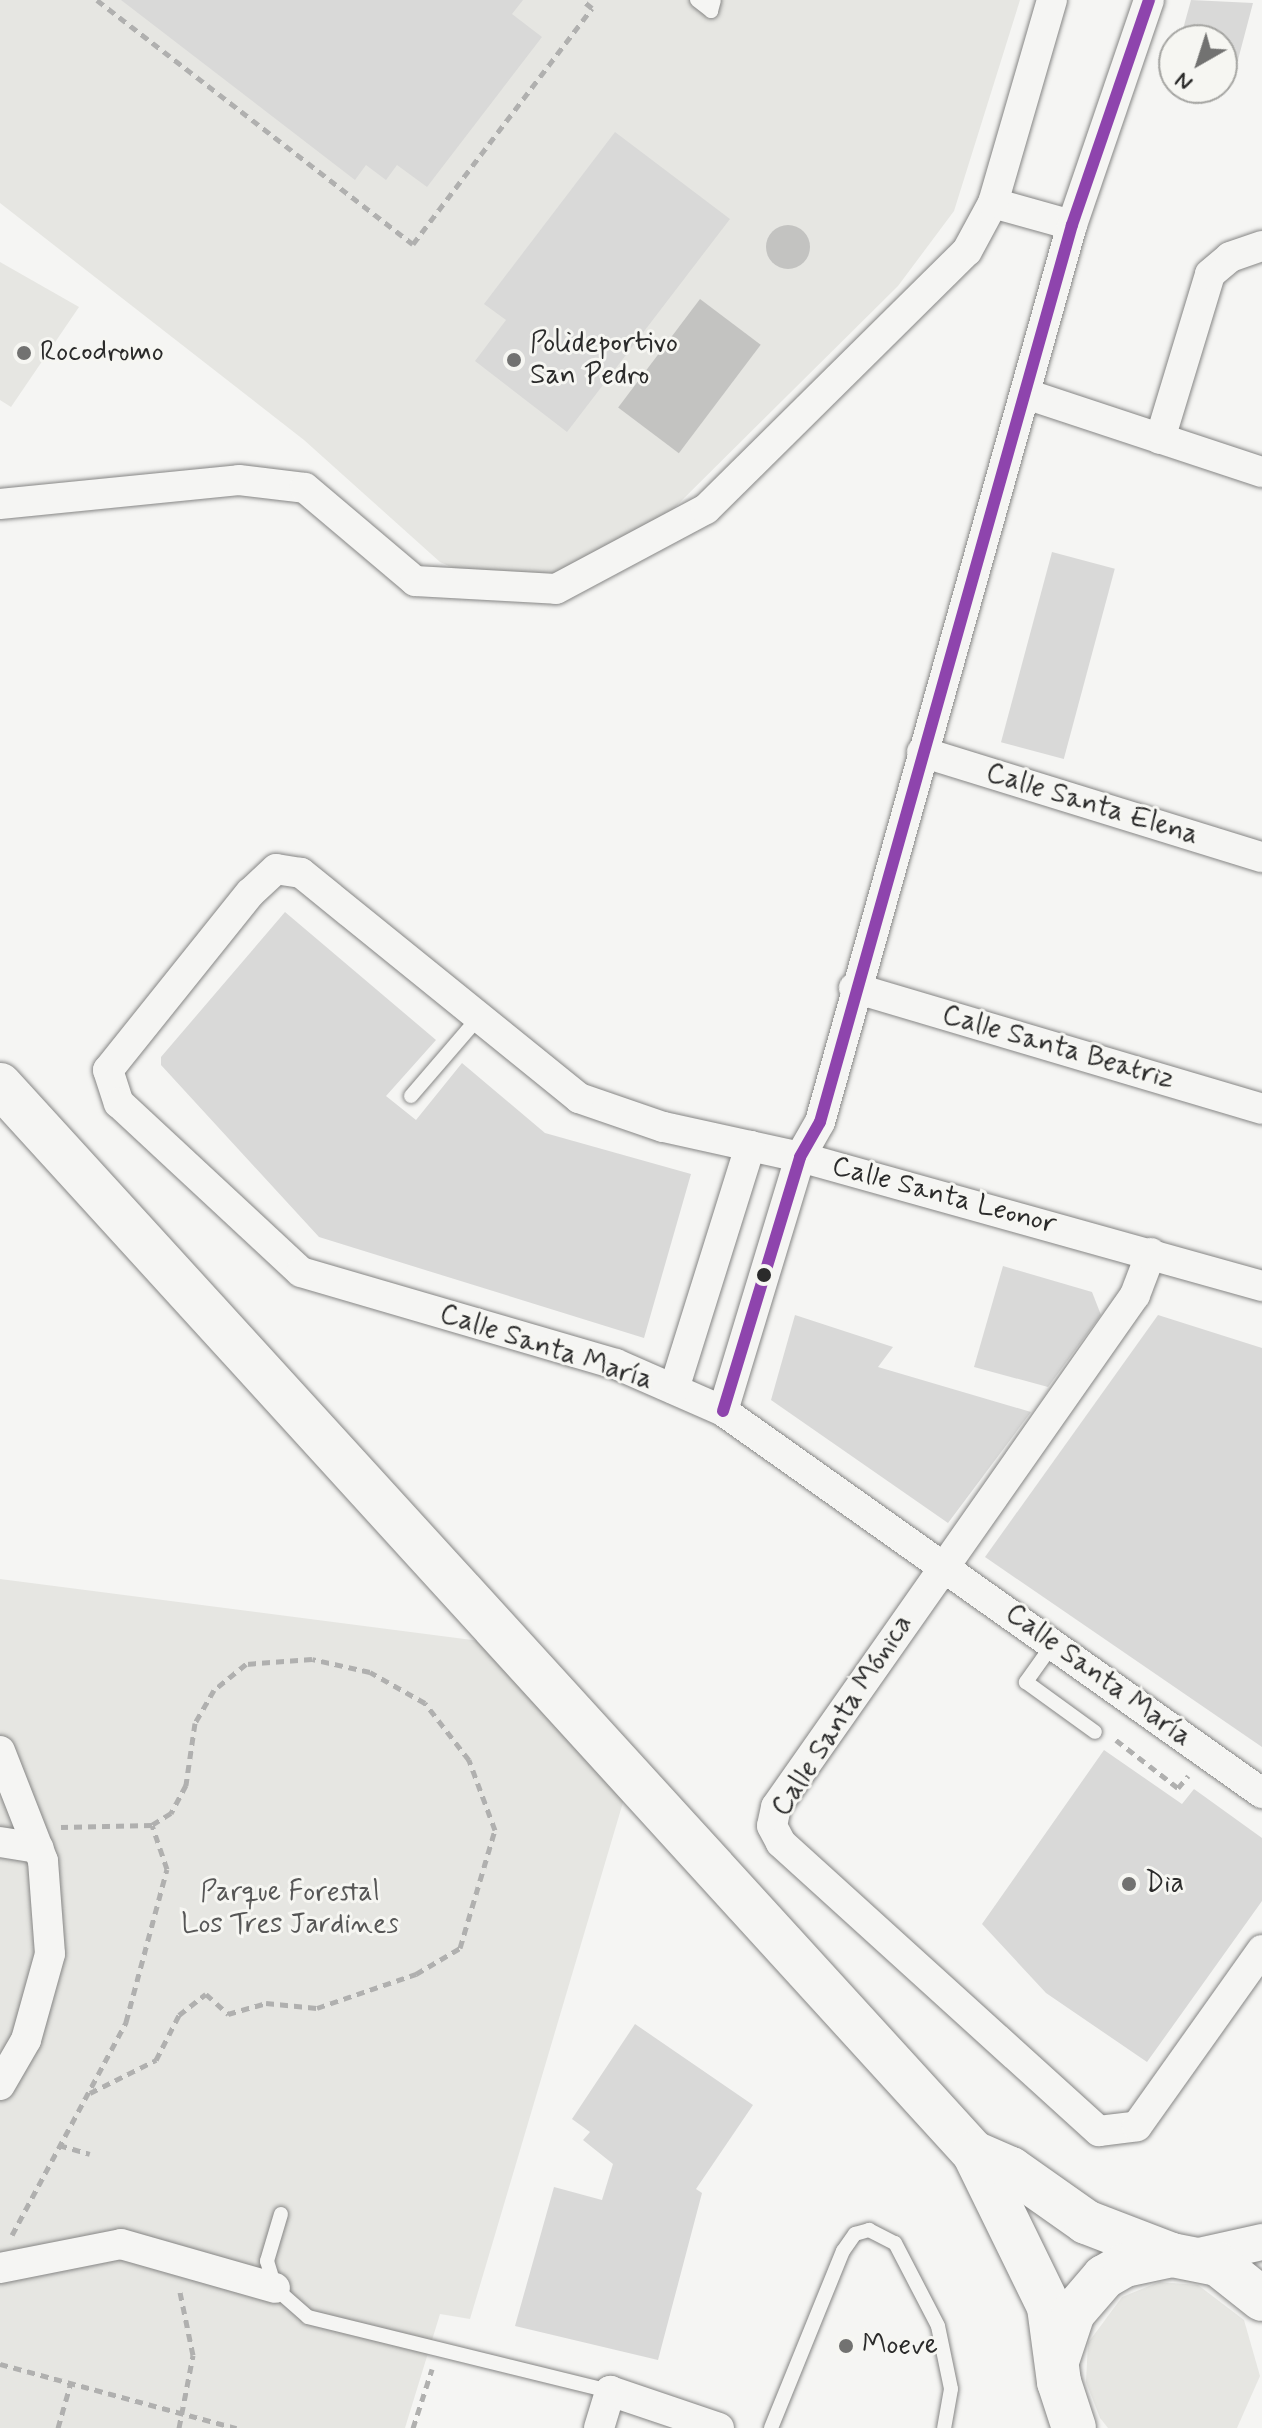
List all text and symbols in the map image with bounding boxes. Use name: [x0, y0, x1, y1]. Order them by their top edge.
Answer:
north arrow: [1158, 24, 1238, 104]
text: N: [1170, 66, 1199, 97]
place label: Polideportivo San Pedro: [530, 327, 678, 393]
place label: Rocodromo: [40, 336, 164, 370]
marker: Rocodromo: [15, 344, 33, 362]
marker: Polideportivo San Pedro: [505, 351, 523, 369]
street label: Calle Santa Elena: [984, 757, 1200, 853]
street label: Calle Santa Beatriz: [940, 999, 1176, 1097]
street label: Calle Santa Leonor: [829, 1150, 1059, 1242]
unlabelled marker: [756, 1267, 772, 1283]
street label: Calle Santa María: [436, 1298, 656, 1398]
street label: Calle Santa María: [999, 1598, 1197, 1754]
street label: Calle Santa Mónica: [766, 1610, 920, 1822]
place label: Dia: [1145, 1867, 1184, 1901]
marker: Dia: [1120, 1875, 1138, 1893]
park label: Parque Forestal Los Tres Jardines: [187, 1876, 393, 1942]
place label: Moeve: [862, 2329, 938, 2363]
marker: Moeve: [837, 2337, 855, 2355]

